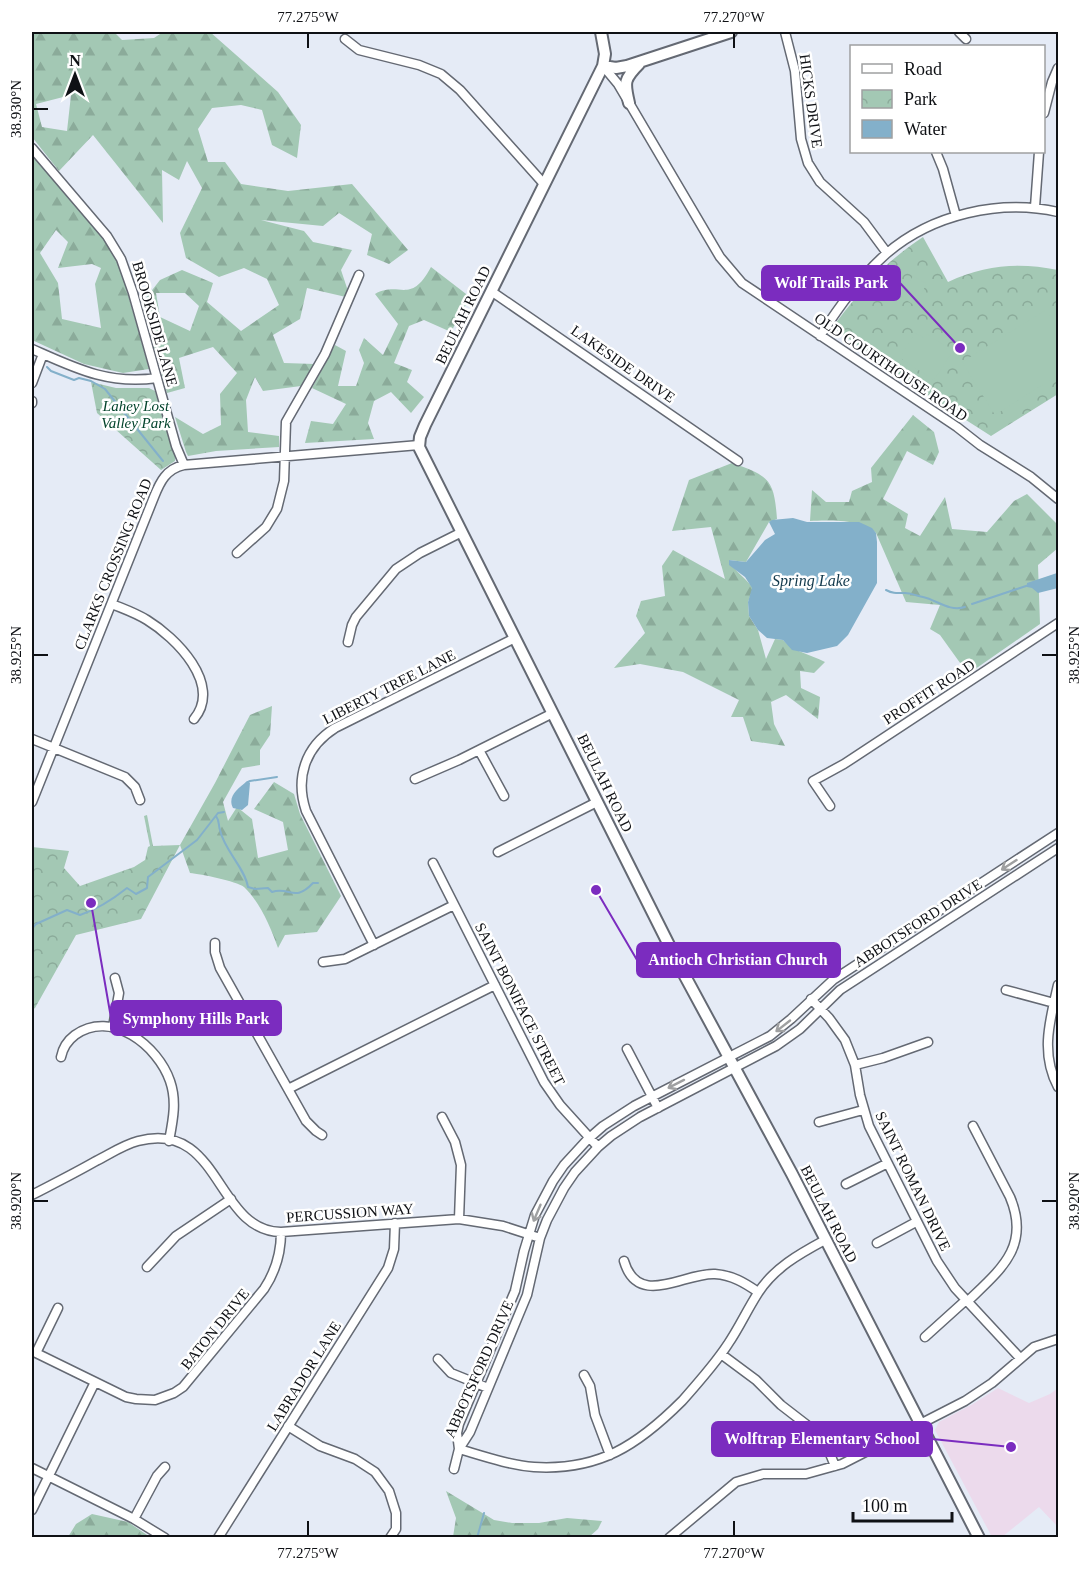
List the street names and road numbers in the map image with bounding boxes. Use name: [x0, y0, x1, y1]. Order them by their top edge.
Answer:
street label: HICKS DRIVE: [796, 53, 826, 149]
street label: BROOKSIDE LANE: [129, 260, 181, 388]
street label: BEULAH ROAD: [432, 263, 494, 367]
street label: OLD COURTHOUSE ROAD: [812, 310, 971, 424]
street label: LAKESIDE DRIVE: [568, 322, 678, 406]
street label: CLARKS CROSSING ROAD: [71, 476, 155, 652]
street label: LIBERTY TREE LANE: [320, 647, 458, 727]
street label: PROFFIT ROAD: [880, 656, 978, 728]
street label: BEULAH ROAD: [574, 731, 636, 835]
street label: ABBOTSFORD DRIVE: [851, 876, 985, 970]
street label: SAINT BONIFACE STREET: [472, 920, 568, 1088]
street label: SAINT ROMAN DRIVE: [872, 1109, 954, 1253]
street label: BEULAH ROAD: [798, 1163, 861, 1265]
street label: PERCUSSION WAY: [286, 1201, 415, 1225]
street label: BATON DRIVE: [178, 1285, 252, 1373]
street label: ABBOTSFORD DRIVE: [441, 1298, 517, 1440]
street label: LABRADOR LANE: [264, 1318, 344, 1434]

